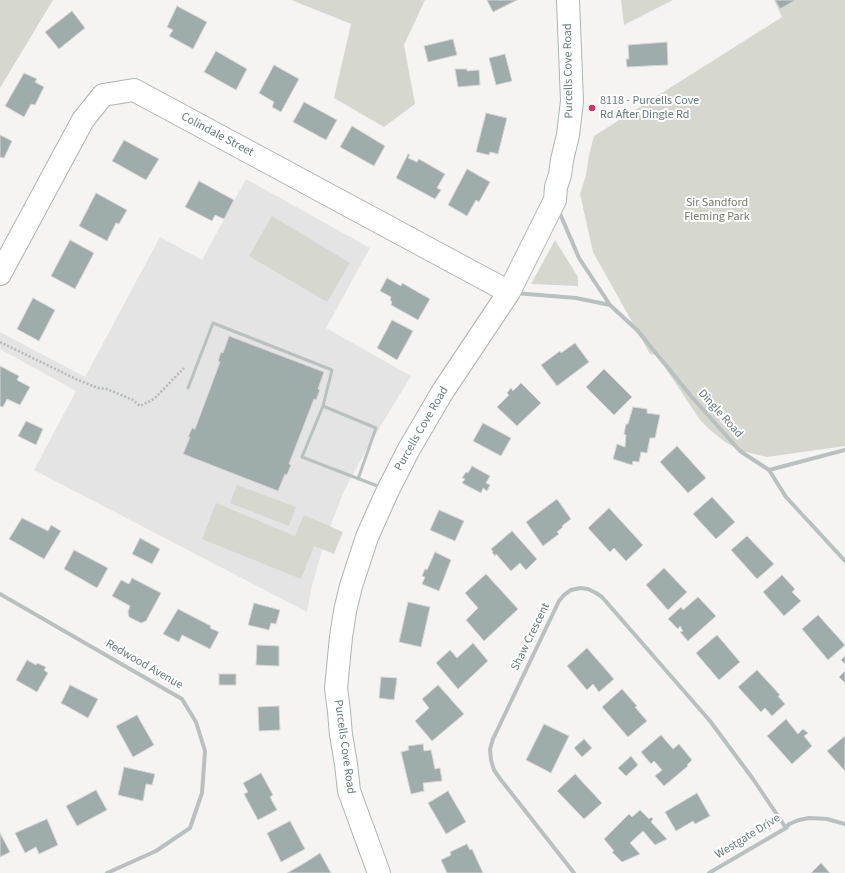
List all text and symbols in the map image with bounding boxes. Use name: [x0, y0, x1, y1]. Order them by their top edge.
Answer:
street label: Purcells Cove Road: [561, 23, 577, 119]
place label: 8118 - Purcells Cove Rd After Dingle Rd: [600, 94, 699, 122]
marker: 8118 - Purcells Cove Rd After Dingle Rd: [587, 103, 597, 113]
street label: Colindale Street: [178, 110, 256, 160]
park label: Sir Sandford Fleming Park: [684, 196, 750, 224]
street label: Purcells Cove Road: [392, 384, 452, 474]
street label: Dingle Road: [695, 387, 745, 441]
street label: Shaw Crescent: [508, 601, 554, 673]
street label: Redwood Avenue: [103, 637, 185, 693]
street label: Purcells Cove Road: [330, 699, 358, 795]
street label: Westgate Drive: [713, 811, 783, 863]

